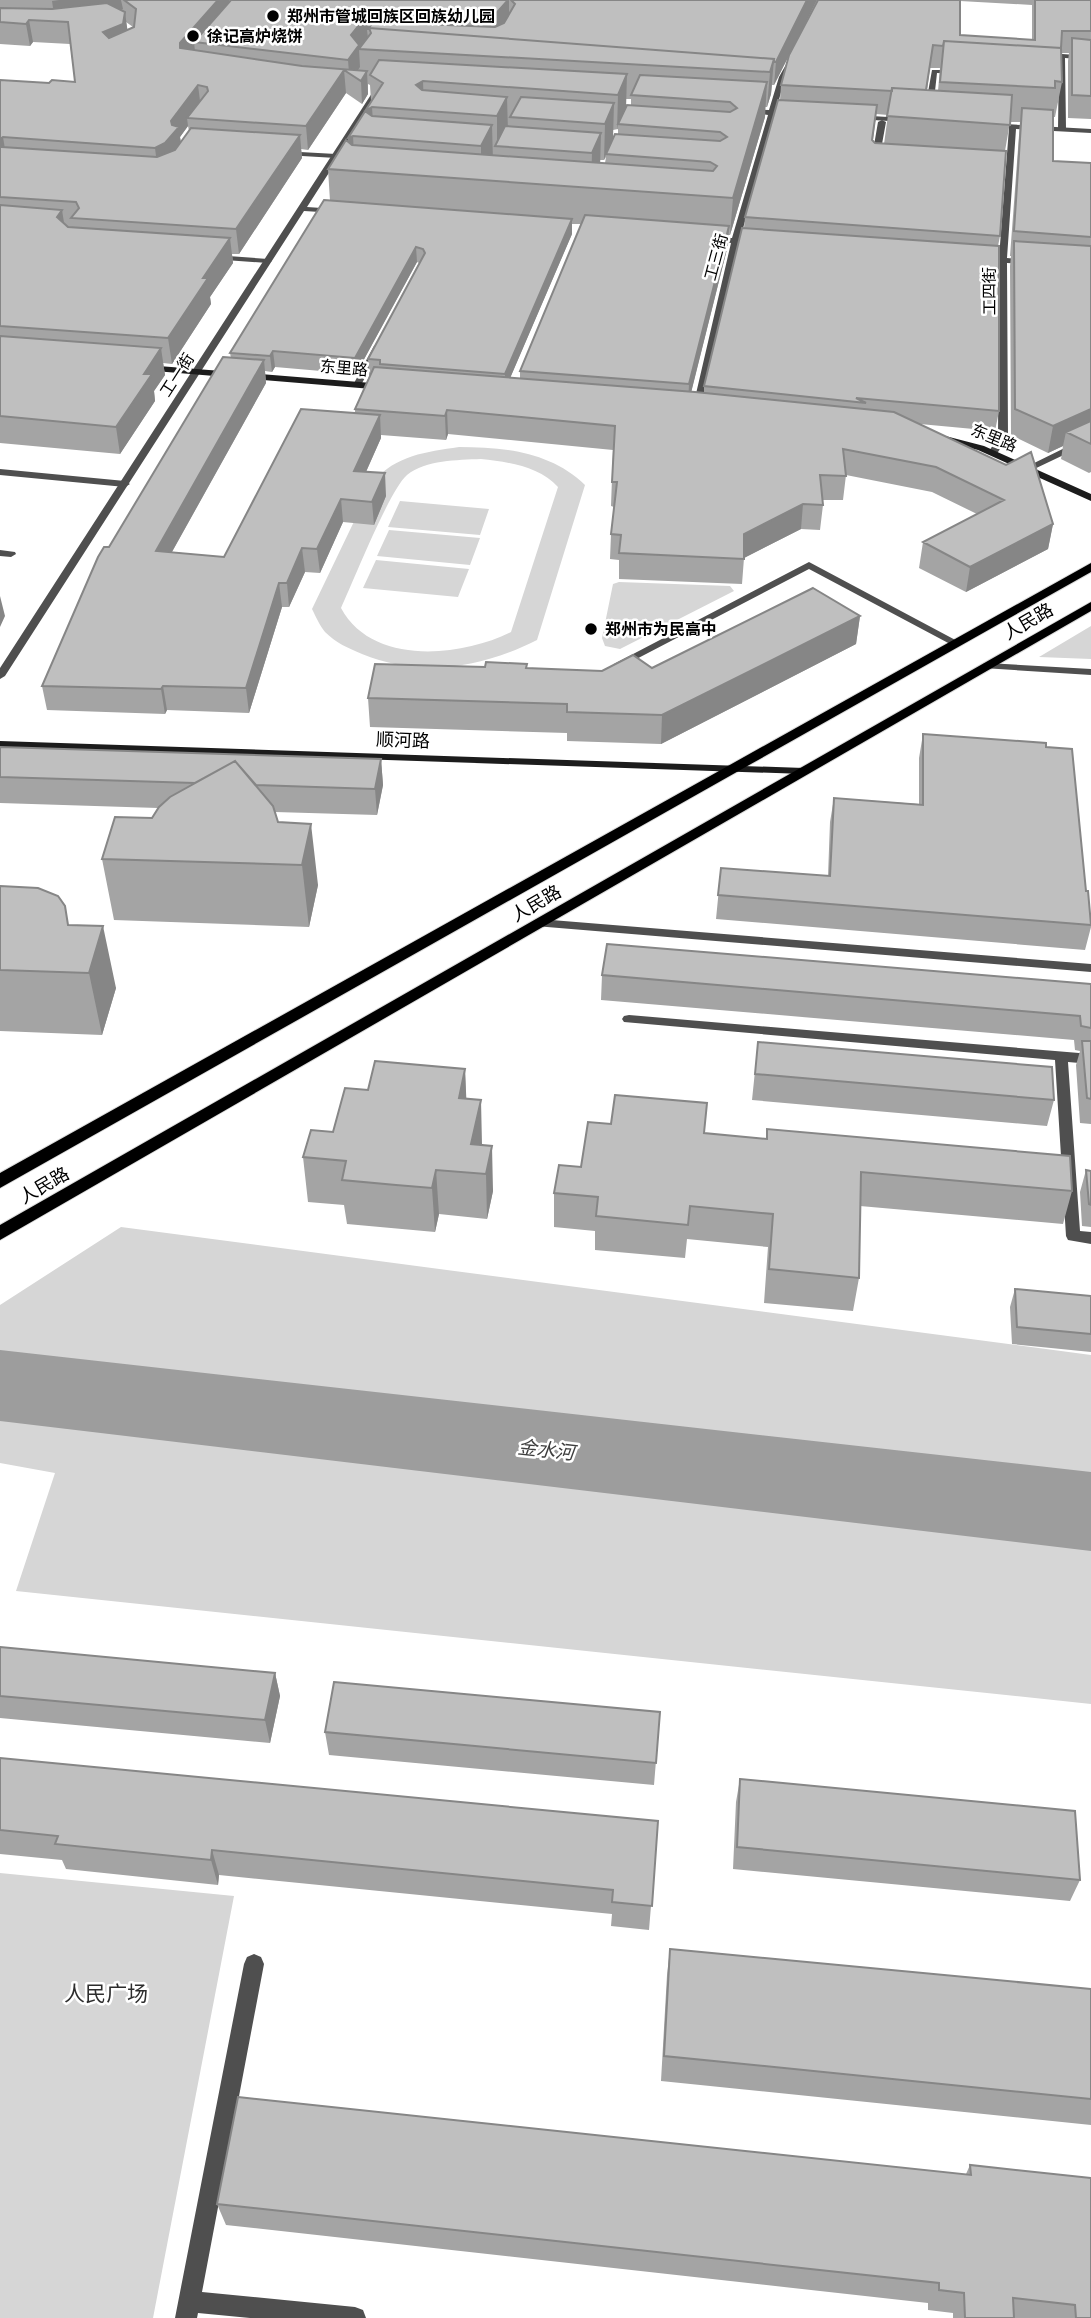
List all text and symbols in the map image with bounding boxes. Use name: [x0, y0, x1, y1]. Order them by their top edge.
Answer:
place label: 郑州市管城回族区回族幼儿园: [287, 7, 495, 26]
marker: 郑州市管城回族区回族幼儿园: [265, 8, 281, 24]
place label: 徐记高炉烧饼: [207, 27, 303, 46]
marker: 徐记高炉烧饼: [185, 28, 201, 44]
street label: 工三街: [701, 231, 731, 283]
street label: 工四街: [980, 267, 999, 315]
street label: 工一街: [156, 350, 198, 400]
street label: 东里路: [319, 356, 369, 380]
street label: 东里路: [968, 420, 1020, 456]
street label: 人民路: [999, 598, 1057, 644]
place label: 郑州市为民高中: [605, 620, 717, 639]
marker: 郑州市为民高中: [583, 621, 599, 637]
street label: 顺河路: [376, 729, 430, 751]
street label: 人民路: [507, 880, 565, 926]
street label: 人民路: [15, 1162, 73, 1208]
water label: 金水河: [516, 1436, 580, 1465]
park label: 人民广场: [64, 1982, 148, 2006]

